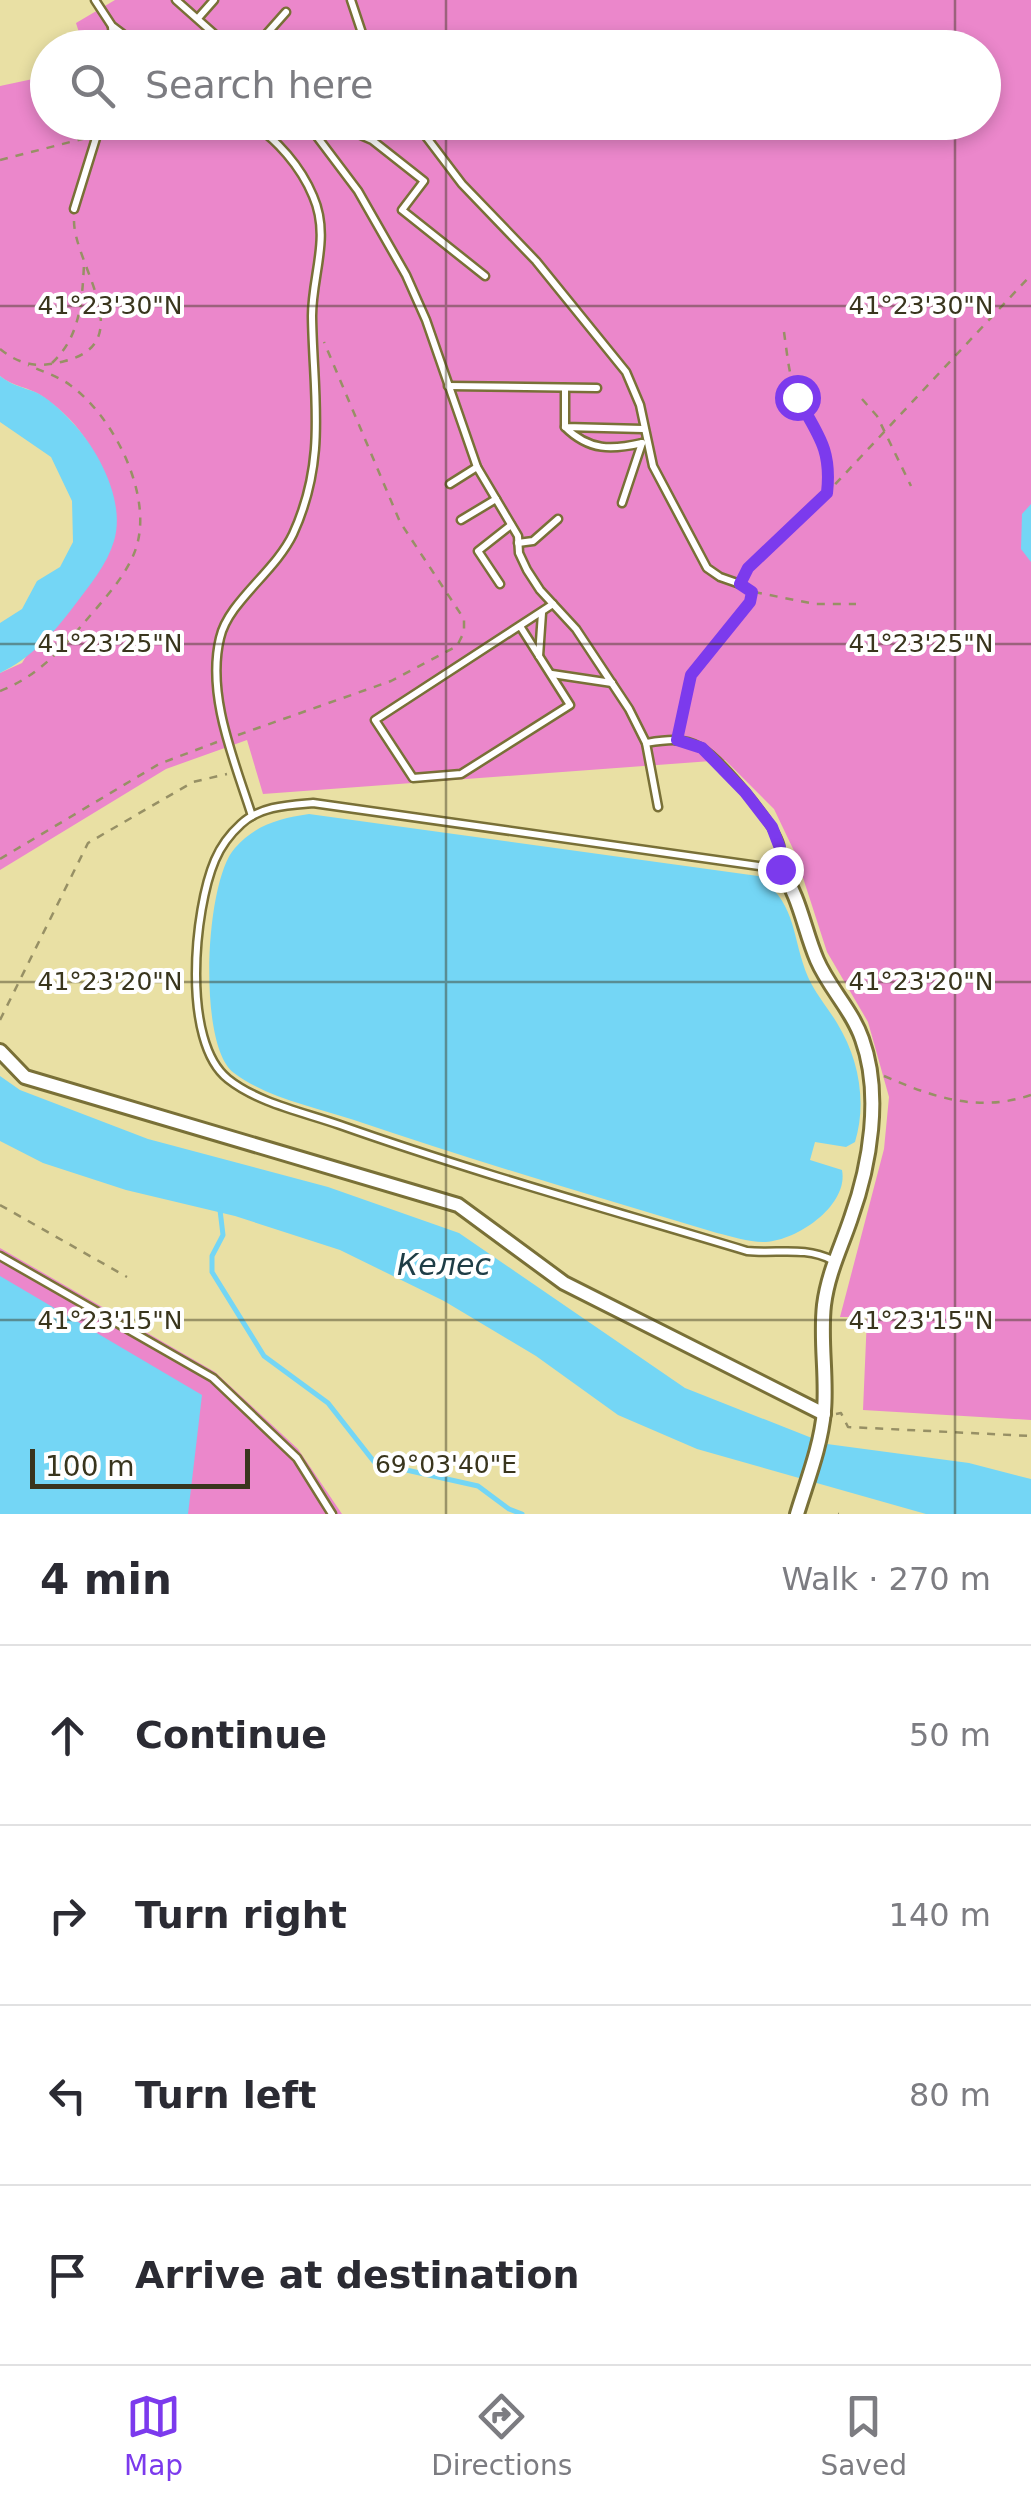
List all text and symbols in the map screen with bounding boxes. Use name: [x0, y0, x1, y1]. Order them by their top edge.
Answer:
search box: [30, 30, 1001, 140]
icon: search: [65, 58, 120, 113]
text: Search here: [145, 63, 373, 107]
text: 41°23'30"N: [37, 291, 183, 320]
text: 41°23'30"N: [848, 291, 994, 320]
route start: [775, 375, 821, 421]
text: 41°23'25"N: [37, 629, 183, 658]
text: 41°23'25"N: [848, 629, 994, 658]
route end: [758, 847, 804, 893]
text: 41°23'20"N: [37, 967, 183, 996]
text: 41°23'20"N: [848, 967, 994, 996]
water label: Келес: [397, 1247, 491, 1282]
text: 41°23'15"N: [37, 1306, 183, 1335]
text: 41°23'15"N: [848, 1306, 994, 1335]
scale bar: [30, 1444, 250, 1488]
text: 100 m: [45, 1450, 135, 1483]
text: 69°03'40"E: [375, 1450, 517, 1479]
text: 4 min: [40, 1555, 172, 1604]
text: Walk · 270 m: [781, 1560, 991, 1598]
icon: ahead: [40, 1708, 95, 1763]
text: Continue: [135, 1713, 327, 1757]
text: 50 m: [909, 1716, 991, 1754]
icon: right: [40, 1888, 95, 1943]
text: Turn right: [135, 1893, 347, 1937]
text: 140 m: [889, 1896, 991, 1934]
icon: left: [40, 2068, 95, 2123]
text: Turn left: [135, 2073, 316, 2117]
text: 80 m: [909, 2076, 991, 2114]
icon: arrive: [40, 2248, 95, 2303]
text: Arrive at destination: [135, 2253, 580, 2297]
tab: Map: [124, 2389, 183, 2482]
tab: Directions: [431, 2389, 572, 2482]
tab: Saved: [820, 2389, 907, 2482]

